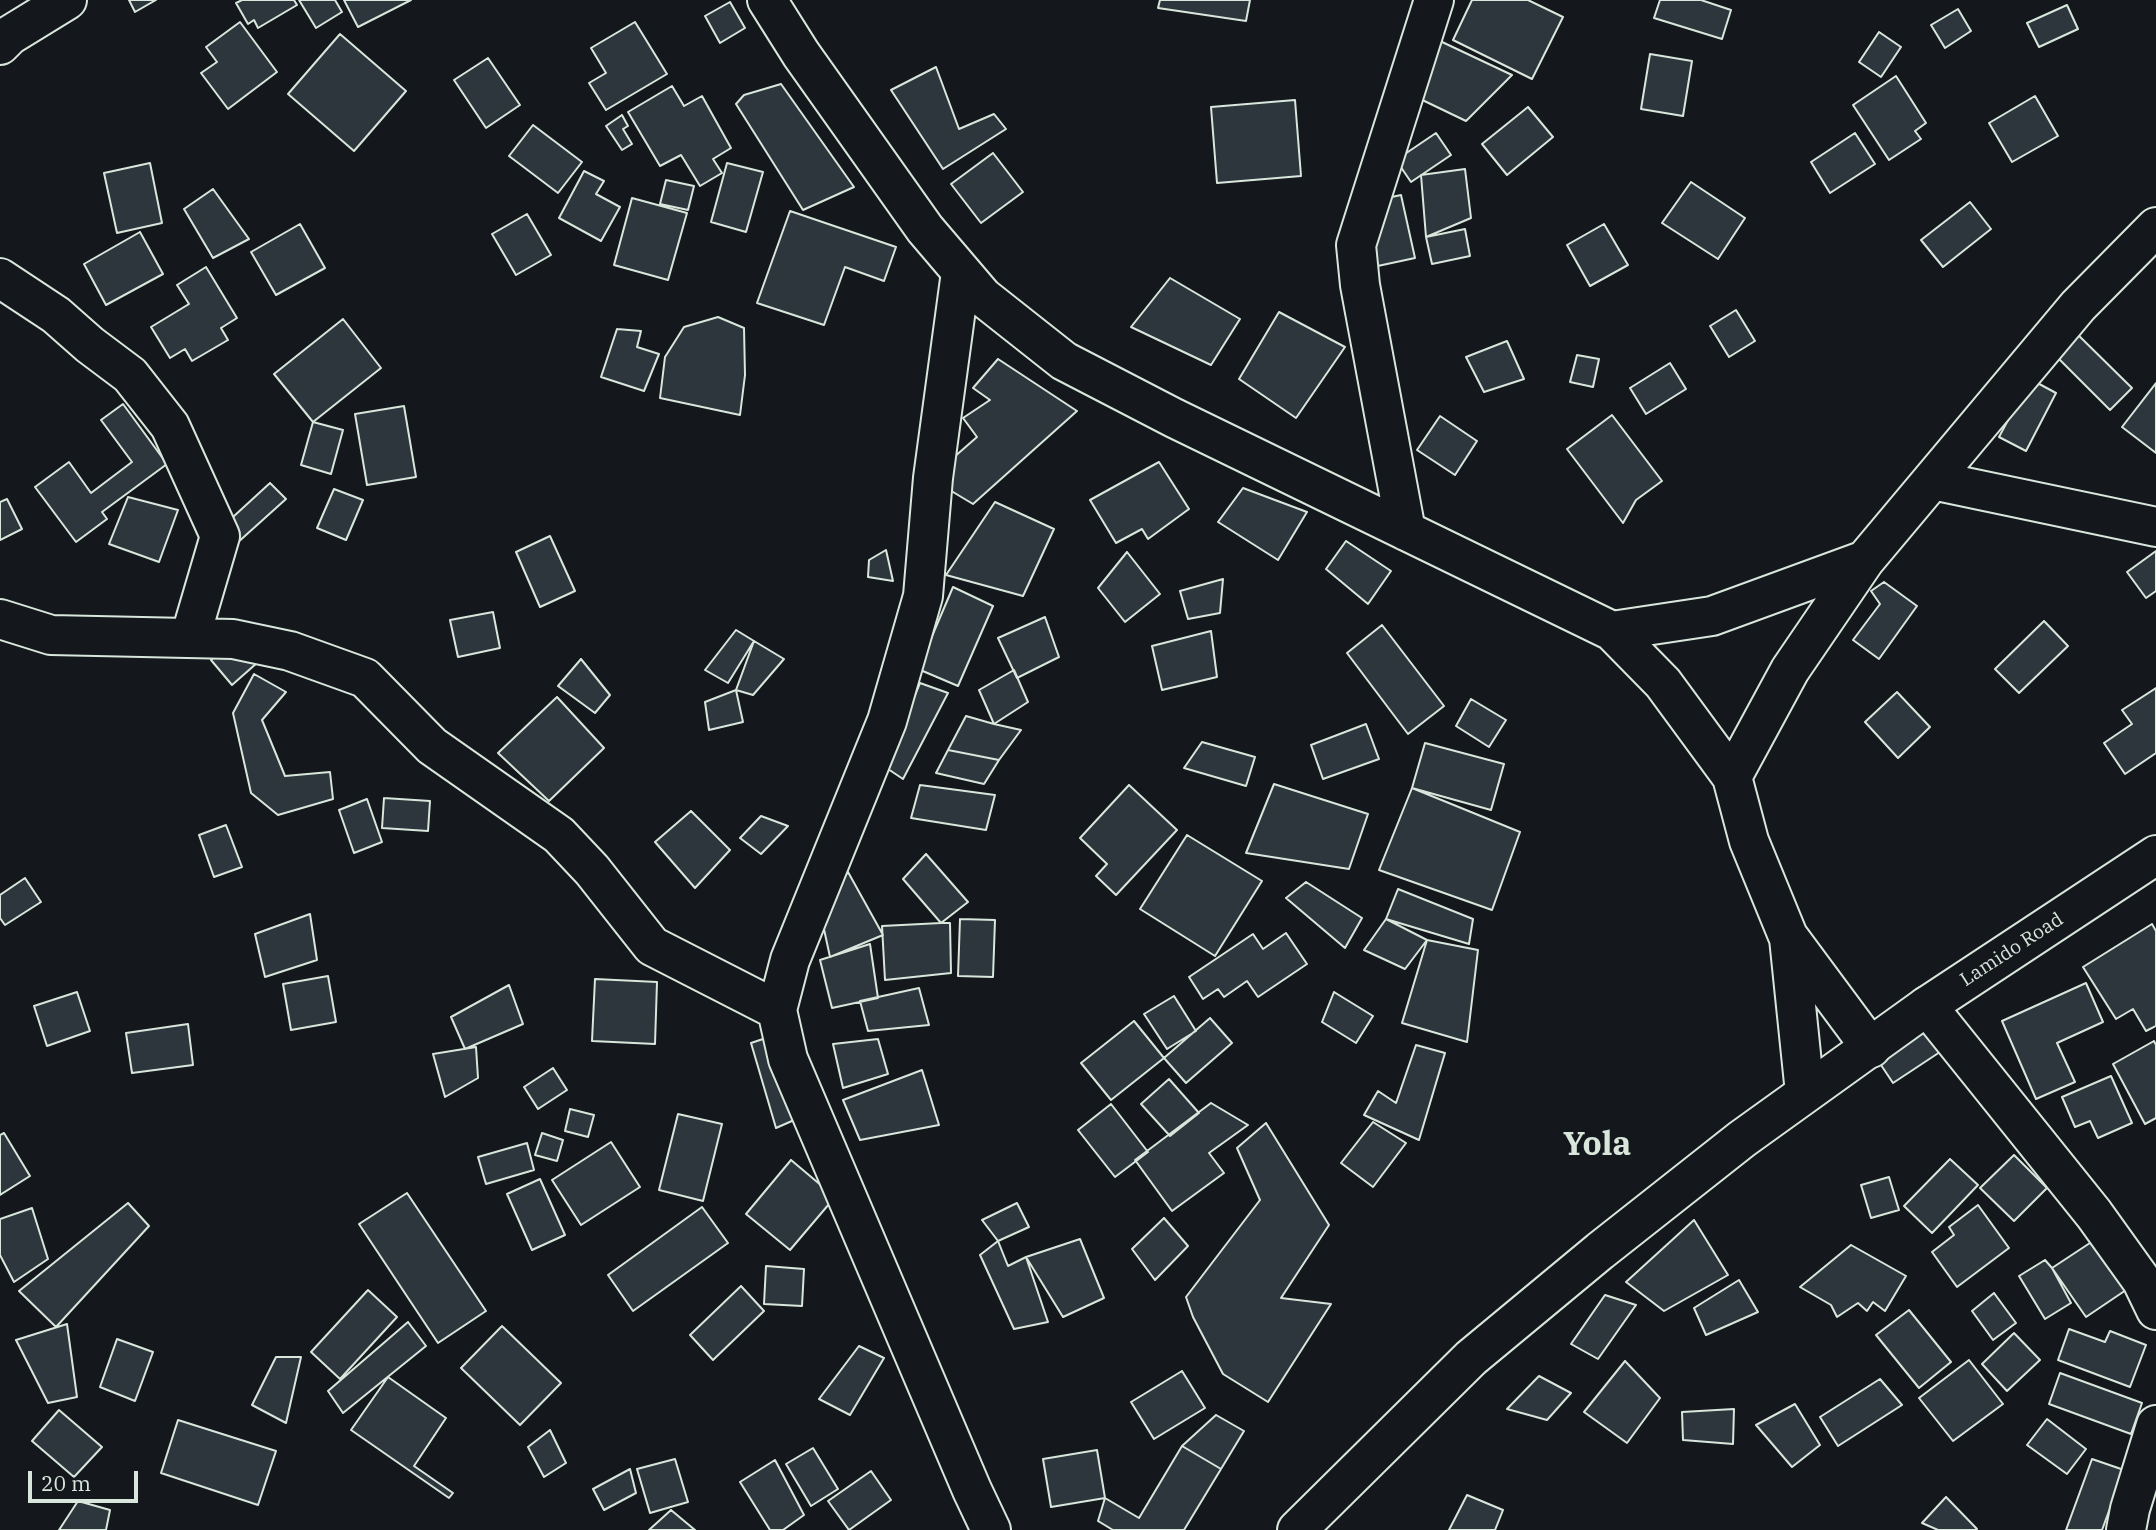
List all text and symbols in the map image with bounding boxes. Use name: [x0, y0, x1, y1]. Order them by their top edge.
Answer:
street label: Lamido Road: [1956, 908, 2068, 992]
district label: Yola: [1563, 1125, 1631, 1165]
scale bar: [32, 1456, 142, 1500]
text: 20 m: [41, 1469, 91, 1497]

